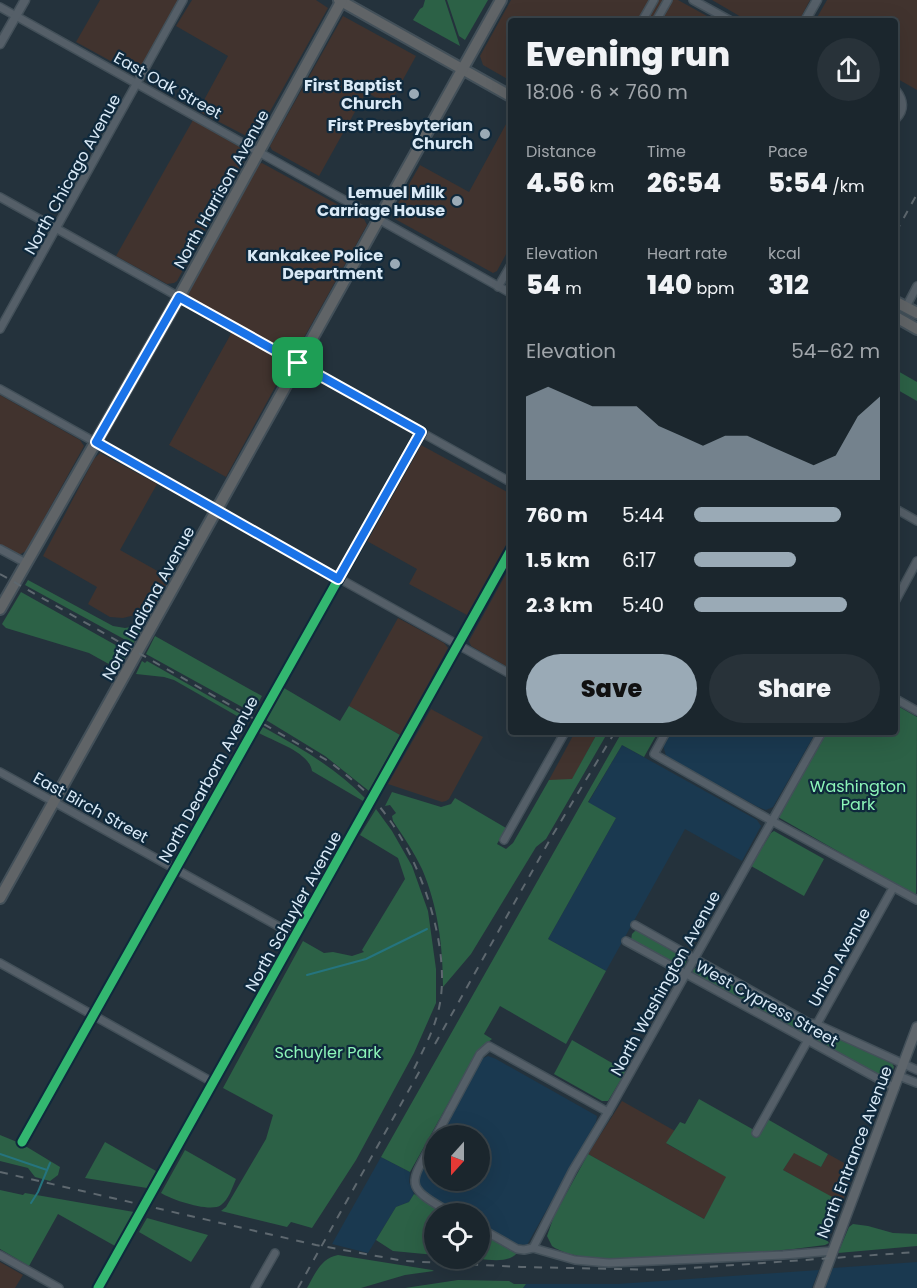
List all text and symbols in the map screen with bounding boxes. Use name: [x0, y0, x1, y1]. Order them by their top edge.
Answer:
text: Evening run: [526, 31, 730, 78]
button: share: [817, 38, 880, 101]
street label: East Oak Street: [110, 46, 226, 125]
place label: First Baptist Church: [304, 74, 402, 115]
text: 18:06 · 6 × 760 m: [526, 78, 688, 106]
marker: First Baptist Church: [407, 87, 421, 101]
street label: North Chicago Avenue: [19, 90, 126, 259]
street label: North Harrison Avenue: [168, 105, 275, 273]
place label: First Presbyterian Church: [328, 114, 473, 155]
marker: First Presbyterian Church: [478, 127, 492, 141]
text: Distance: [526, 140, 596, 163]
text: Time: [647, 140, 686, 163]
text: Pace: [768, 140, 808, 163]
text: 4.56: [526, 165, 585, 201]
text: 26:54: [647, 165, 721, 201]
text: 5:54: [768, 165, 828, 201]
text: km: [585, 175, 614, 198]
text: /km: [828, 175, 865, 198]
place label: Lemuel Milk Carriage House: [317, 181, 445, 222]
marker: Lemuel Milk Carriage House: [450, 194, 464, 208]
text: Elevation: [526, 242, 598, 265]
text: Heart rate: [647, 242, 727, 265]
text: kcal: [768, 242, 801, 265]
place label: Kankakee Police Department: [247, 244, 383, 285]
marker: Kankakee Police Department: [388, 257, 402, 271]
text: 54: [526, 267, 561, 303]
text: 140: [647, 267, 692, 303]
text: 312: [768, 267, 809, 303]
text: m: [561, 277, 582, 300]
text: bpm: [692, 277, 735, 300]
pin: [272, 337, 323, 388]
text: Elevation: [526, 337, 616, 365]
text: 54–62 m: [791, 337, 880, 365]
icon: arrive: [281, 346, 314, 379]
text: 760 m: [526, 501, 588, 529]
text: 5:44: [622, 501, 664, 529]
street label: North Indiana Avenue: [96, 522, 200, 684]
text: 1.5 km: [526, 546, 590, 574]
text: 6:17: [622, 546, 656, 574]
text: 2.3 km: [526, 591, 593, 619]
text: 5:40: [622, 591, 664, 619]
button: Save: [526, 654, 697, 723]
button: Share: [709, 654, 880, 723]
street label: North Dearborn Avenue: [153, 692, 264, 867]
street label: East Birch Street: [29, 766, 153, 849]
park label: Washington Park: [810, 775, 906, 816]
street label: North Schuyler Avenue: [240, 827, 347, 996]
street label: North Washington Avenue: [605, 886, 726, 1080]
street label: Union Avenue: [803, 904, 876, 1011]
street label: West Cypress Street: [691, 955, 842, 1052]
park label: Schuyler Park: [275, 1041, 382, 1064]
street label: North Entrance Avenue: [811, 1063, 898, 1242]
north arrow: [424, 1125, 490, 1191]
map controls: [424, 1125, 490, 1269]
button: locate: [424, 1203, 490, 1269]

